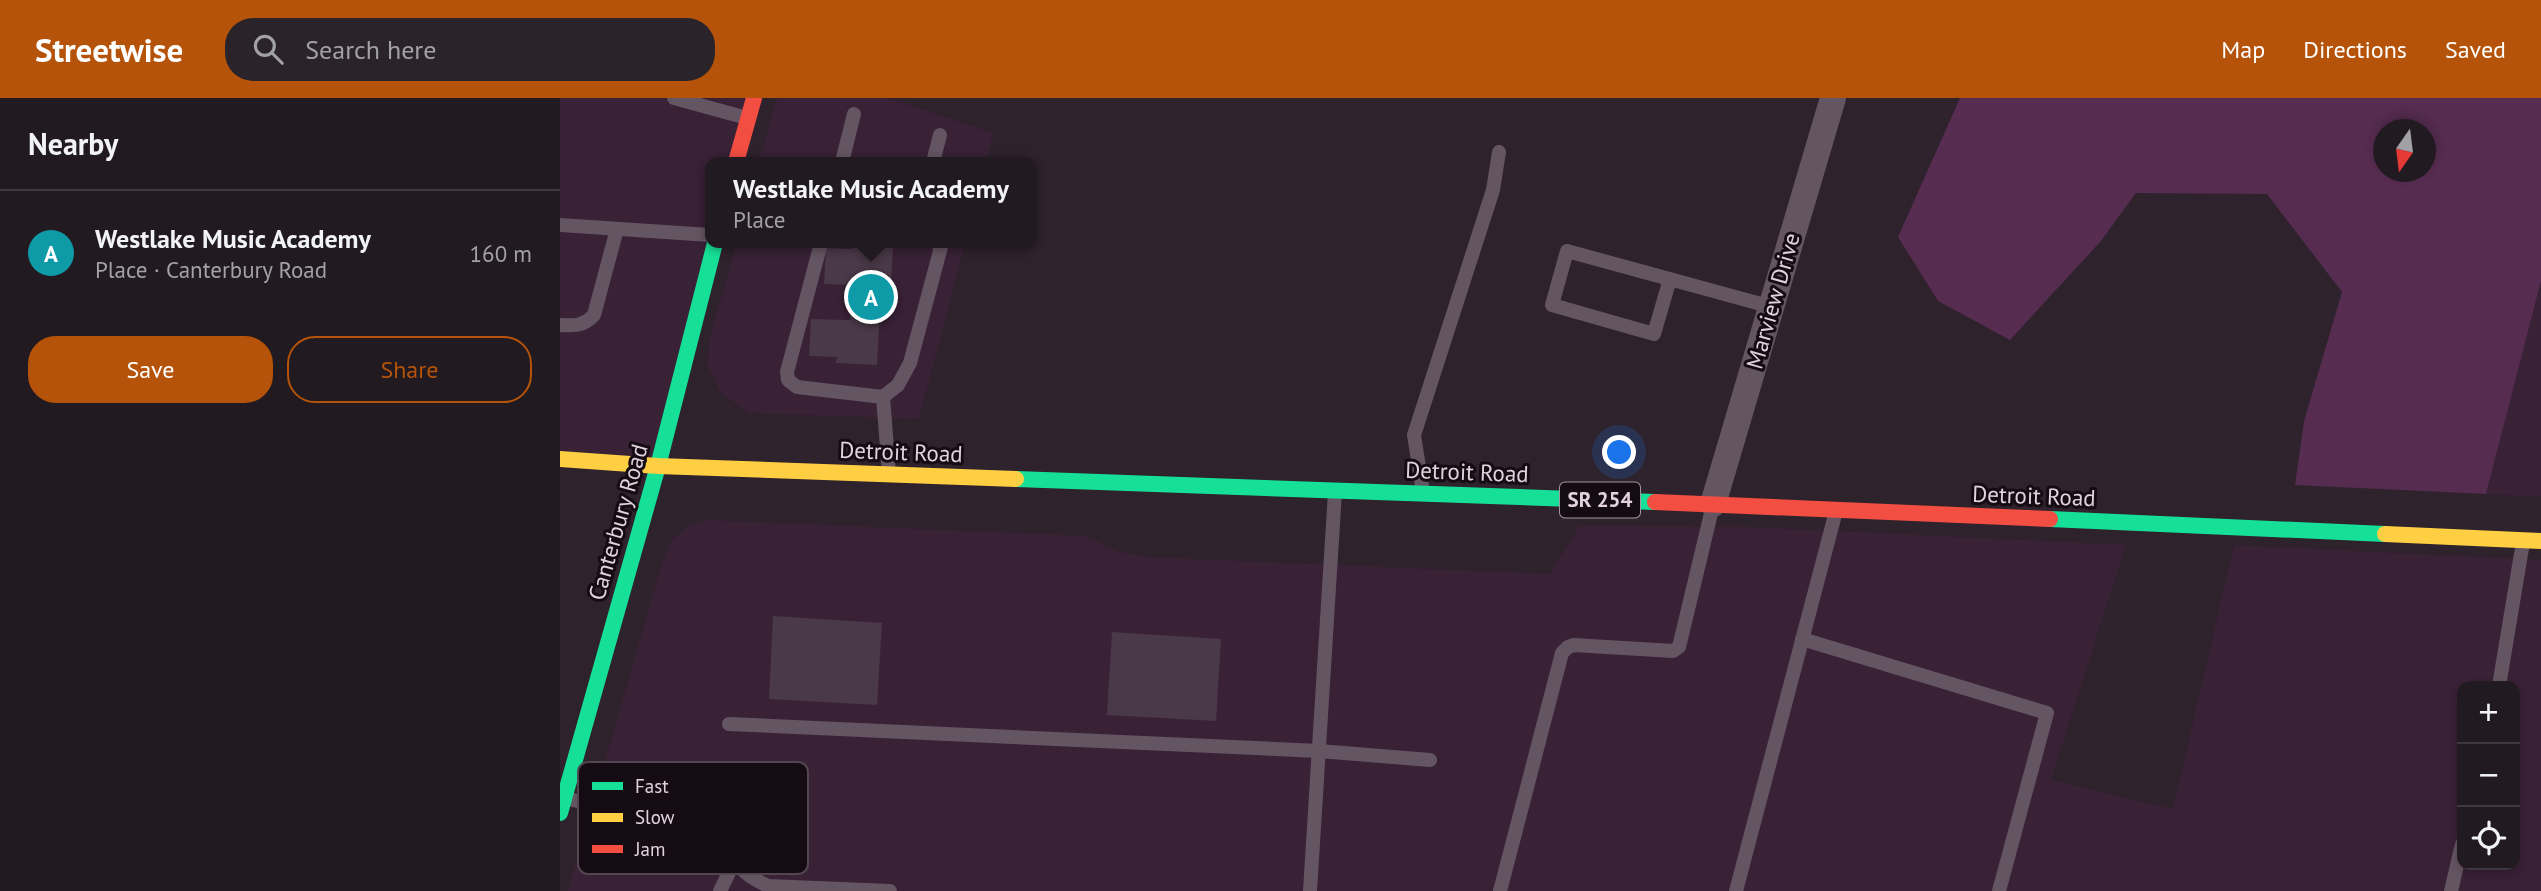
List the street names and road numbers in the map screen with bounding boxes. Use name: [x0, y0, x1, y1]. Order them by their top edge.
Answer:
street label: Marview Drive: [1739, 230, 1806, 372]
street label: Detroit Road: [839, 435, 963, 468]
street label: Canterbury Road: [581, 440, 654, 603]
street label: Detroit Road: [1405, 455, 1529, 488]
street label: Detroit Road: [1972, 479, 2096, 512]
road number: SR 254: [1560, 482, 1640, 518]

